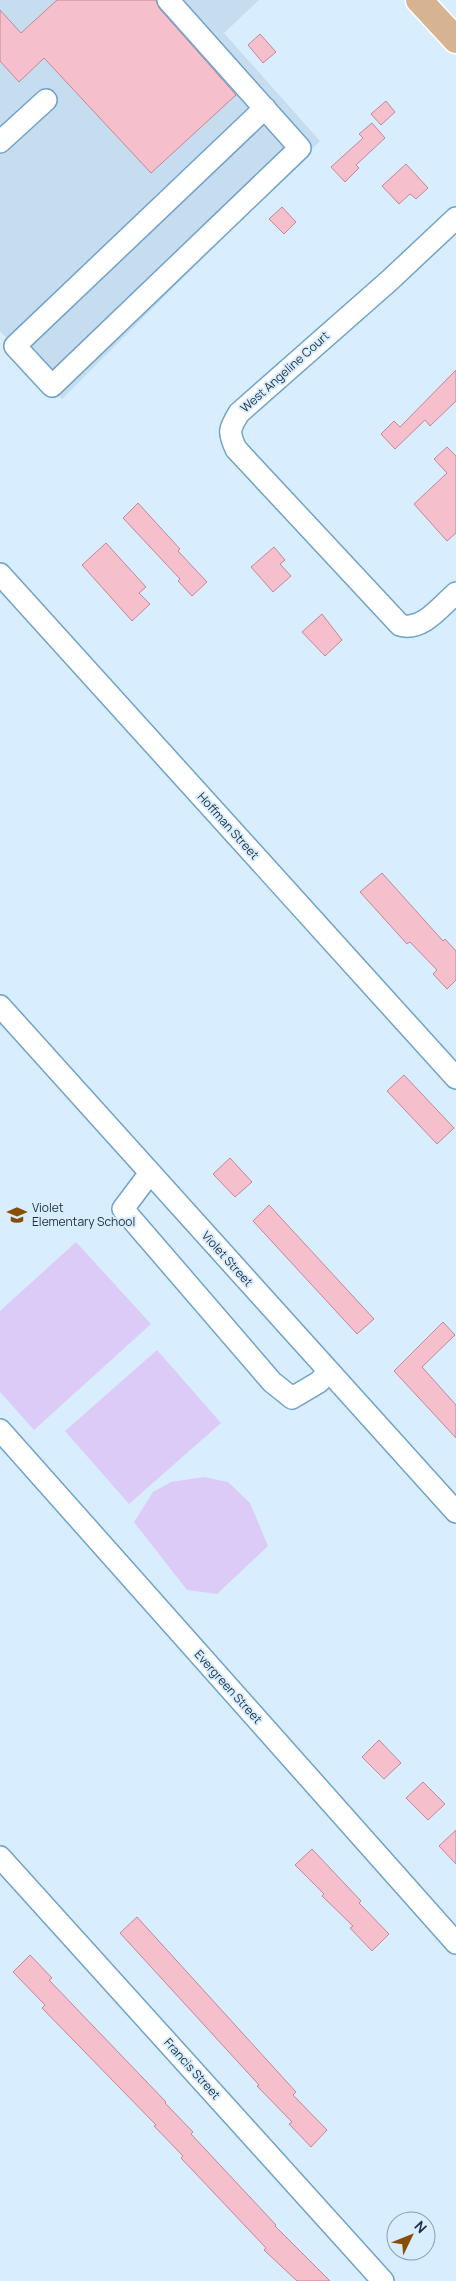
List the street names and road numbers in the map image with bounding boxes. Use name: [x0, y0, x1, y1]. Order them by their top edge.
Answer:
street label: West Angeline Court: [237, 327, 333, 416]
street label: Hoffman Street: [194, 788, 263, 863]
street label: Violet Street: [198, 1227, 257, 1290]
street label: Evergreen Street: [191, 1646, 266, 1727]
street label: Francis Street: [160, 2034, 225, 2103]

